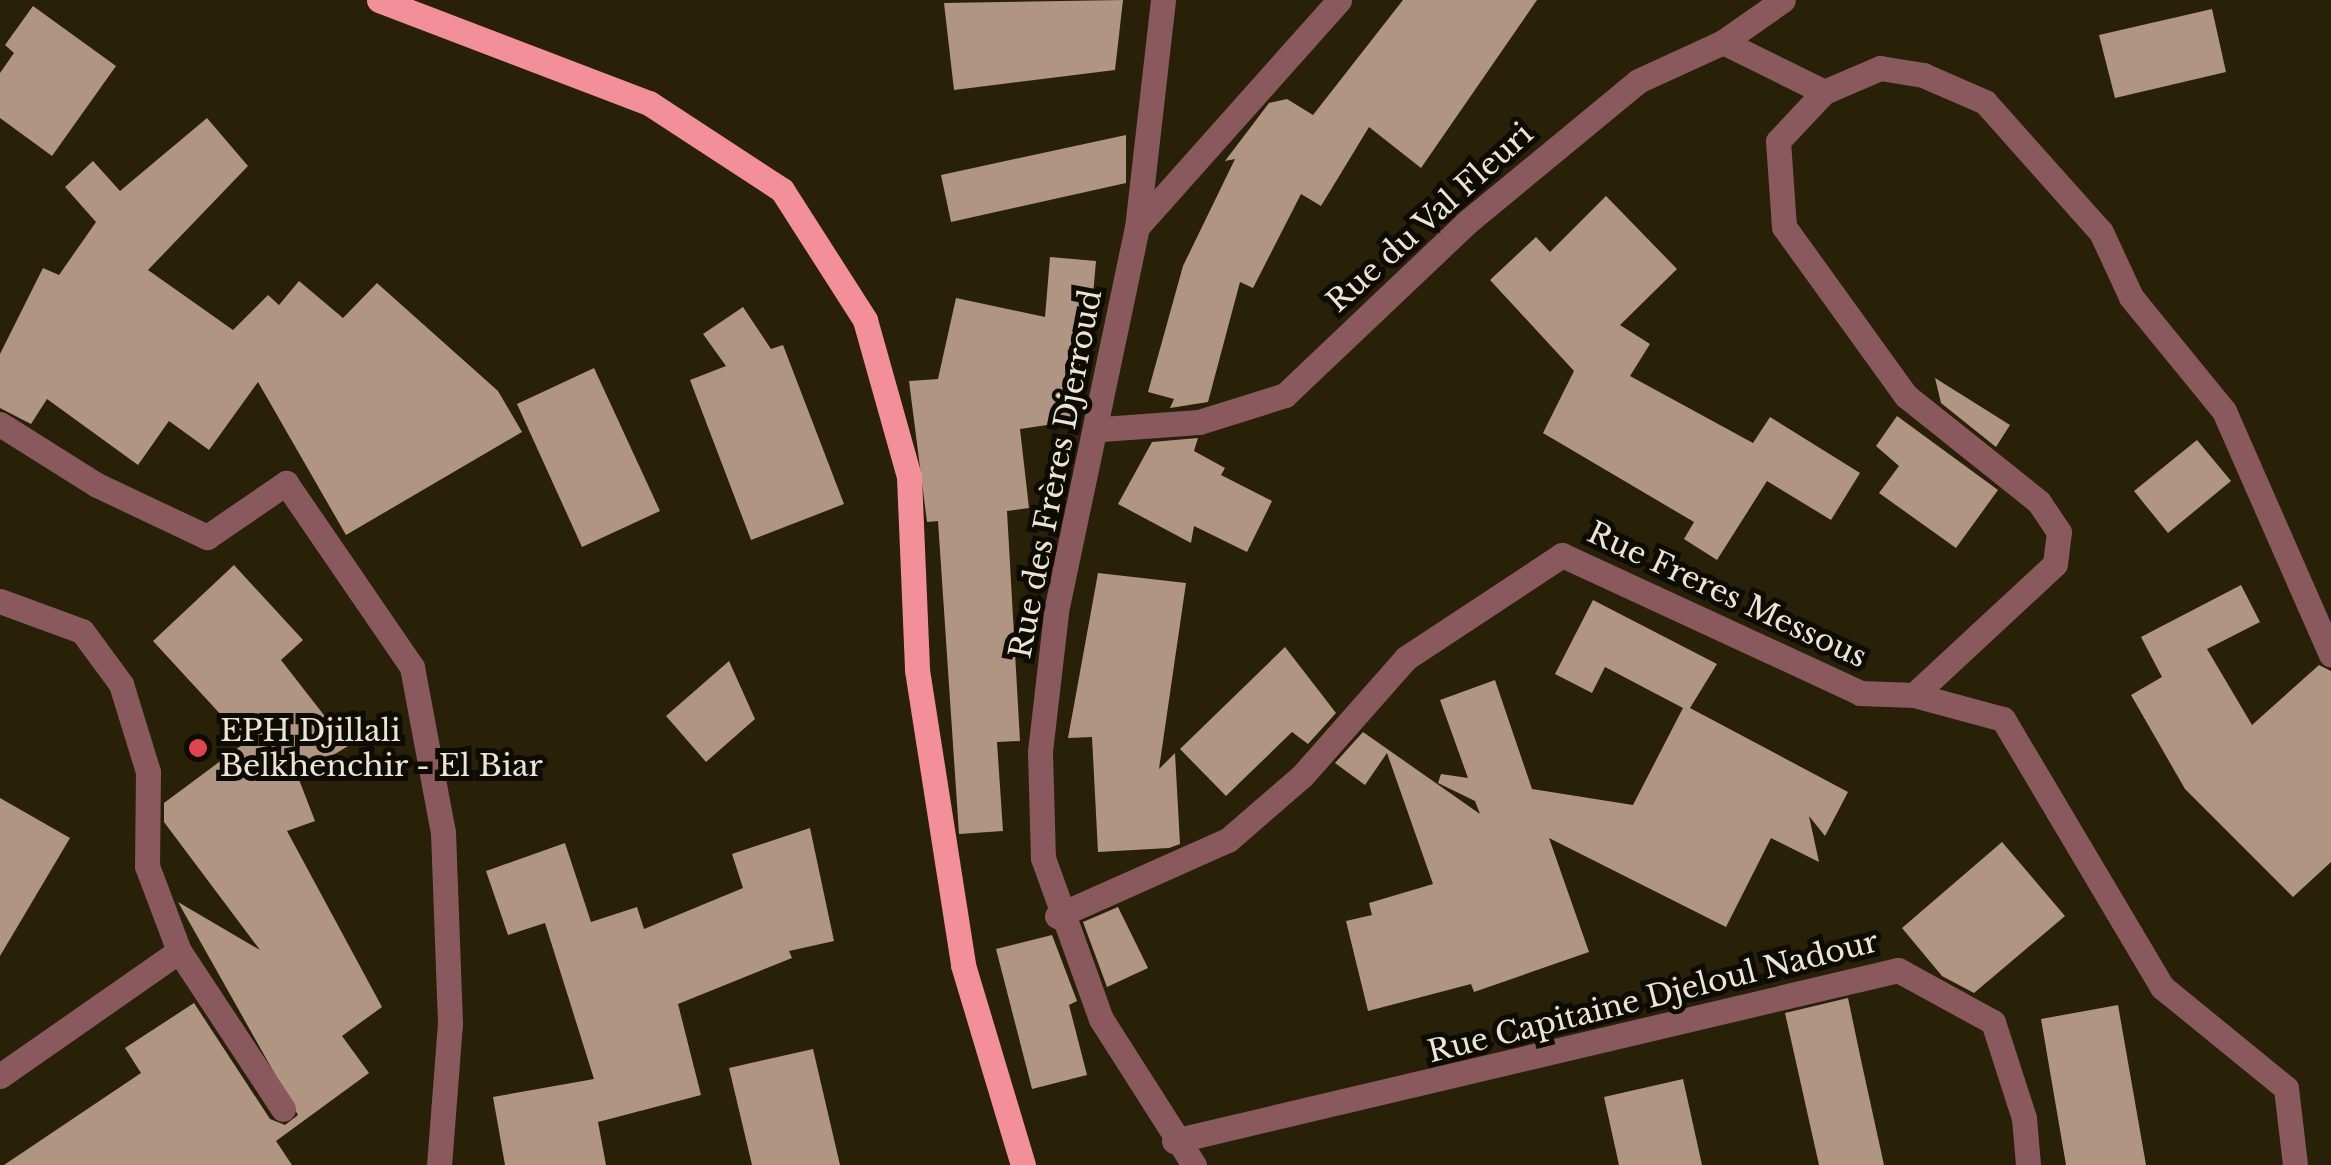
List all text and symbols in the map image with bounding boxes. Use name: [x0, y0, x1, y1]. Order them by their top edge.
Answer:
street label: Rue du Val Fleuri: [1319, 116, 1541, 320]
street label: Rue des Frères Djerroud: [1003, 287, 1109, 661]
street label: Rue Freres Messous: [1582, 515, 1872, 675]
place label: EPH Djillali Belkhenchir - El Biar: [220, 713, 544, 784]
marker: EPH Djillali Belkhenchir - El Biar: [185, 735, 211, 761]
street label: Rue Capitaine Djeloul Nadour: [1424, 924, 1882, 1070]

